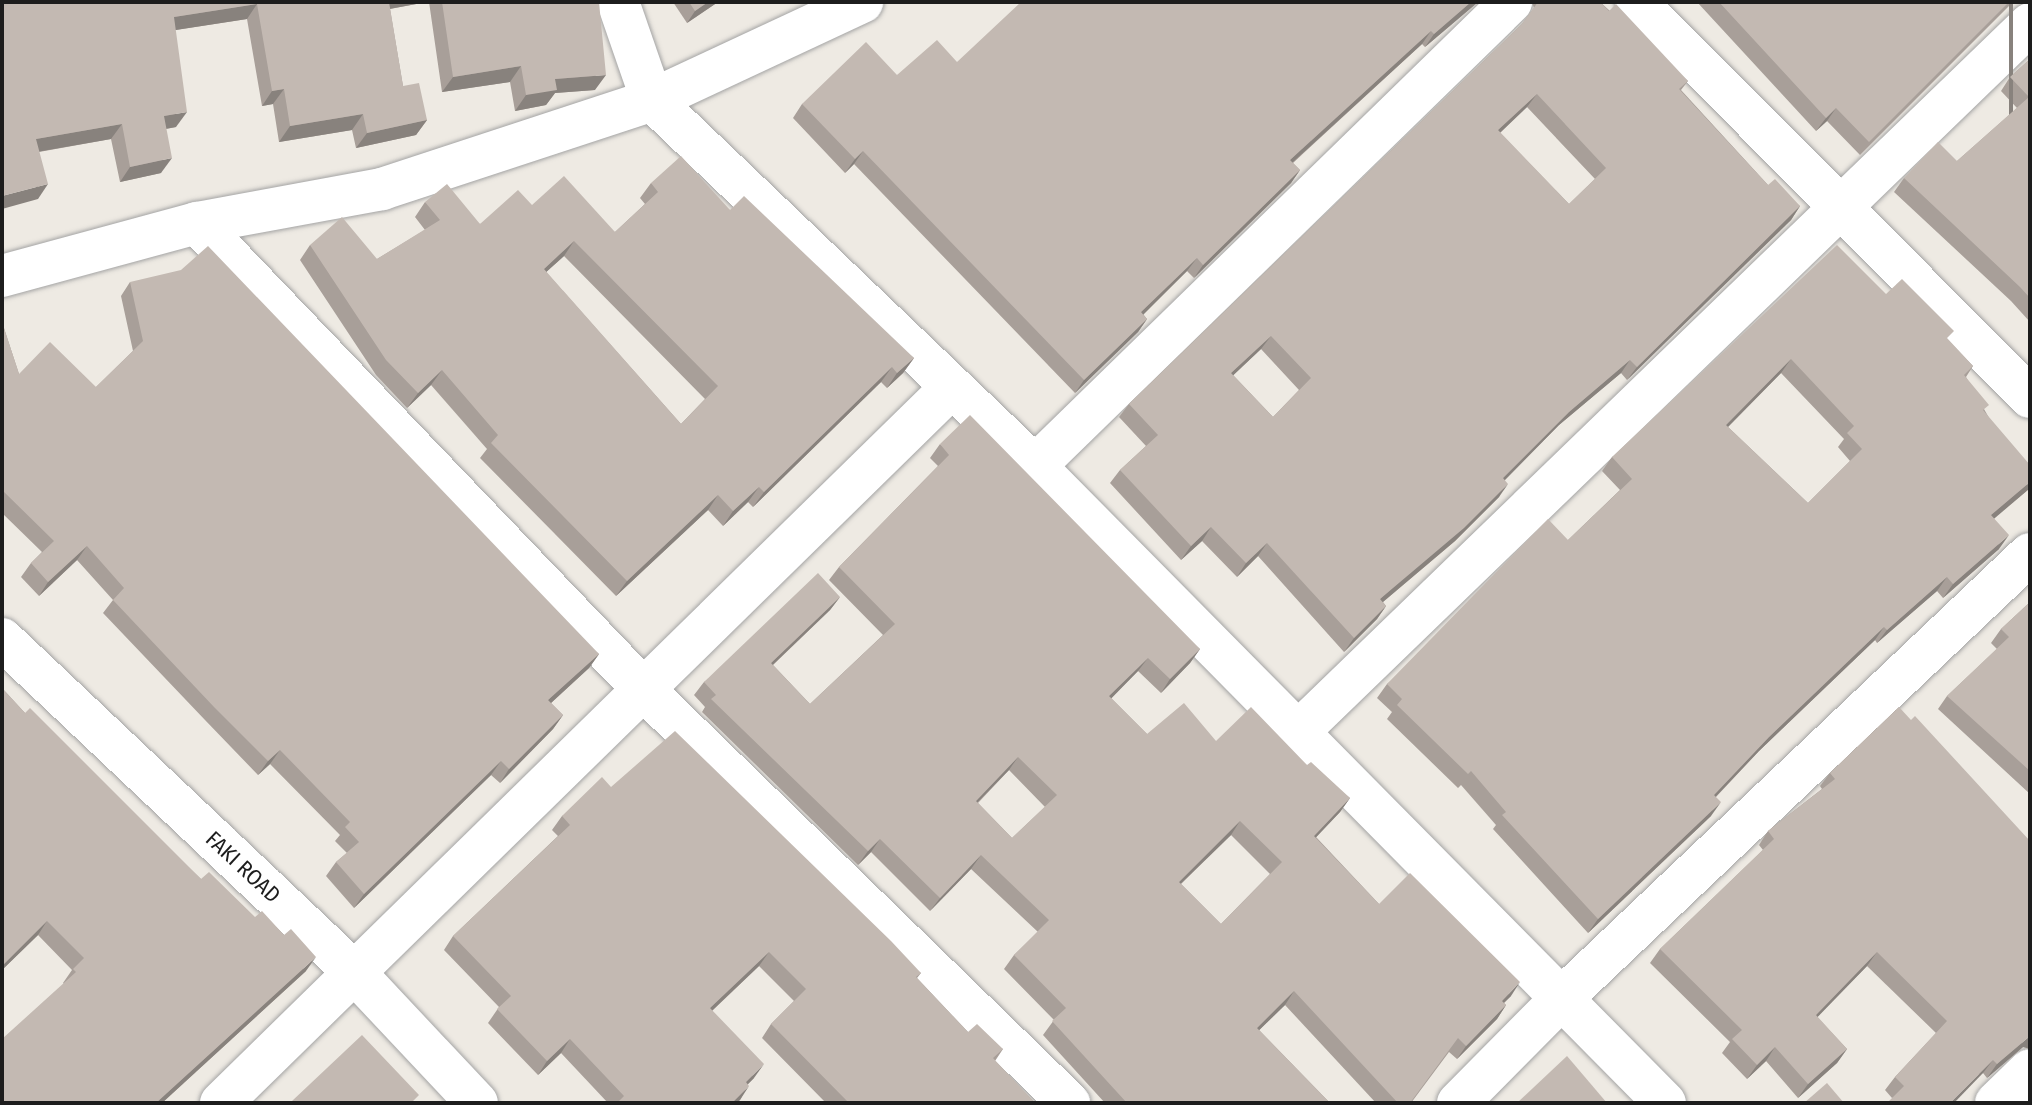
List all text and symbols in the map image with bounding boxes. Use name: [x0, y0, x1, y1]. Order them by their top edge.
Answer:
street label: FAKI ROAD: [200, 826, 286, 908]

